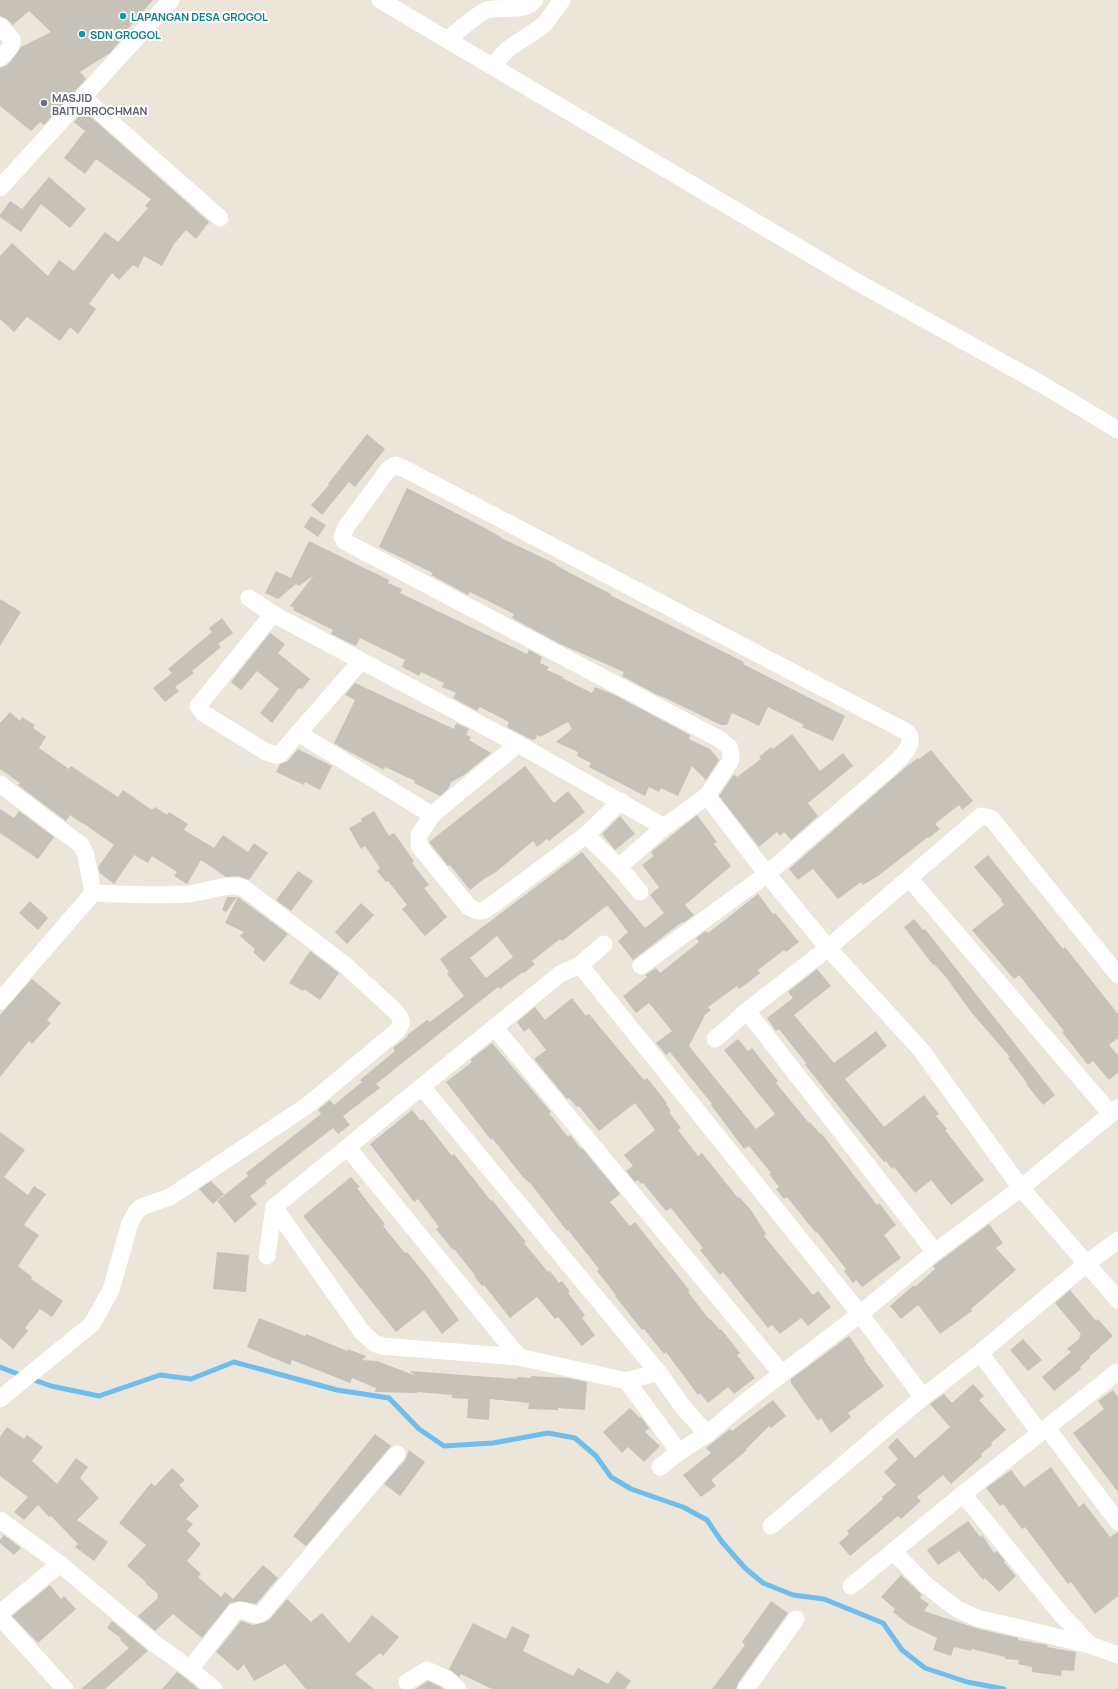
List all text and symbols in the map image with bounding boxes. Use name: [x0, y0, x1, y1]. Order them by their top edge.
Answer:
place label: LAPANGAN DESA GROGOL: [131, 9, 268, 24]
marker: LAPANGAN DESA GROGOL: [118, 11, 128, 21]
place label: SDN GROGOL: [90, 27, 161, 42]
marker: SDN GROGOL: [77, 29, 87, 39]
place label: MASJID BAITURROCHMAN: [52, 90, 148, 118]
marker: MASJID BAITURROCHMAN: [39, 98, 49, 108]

